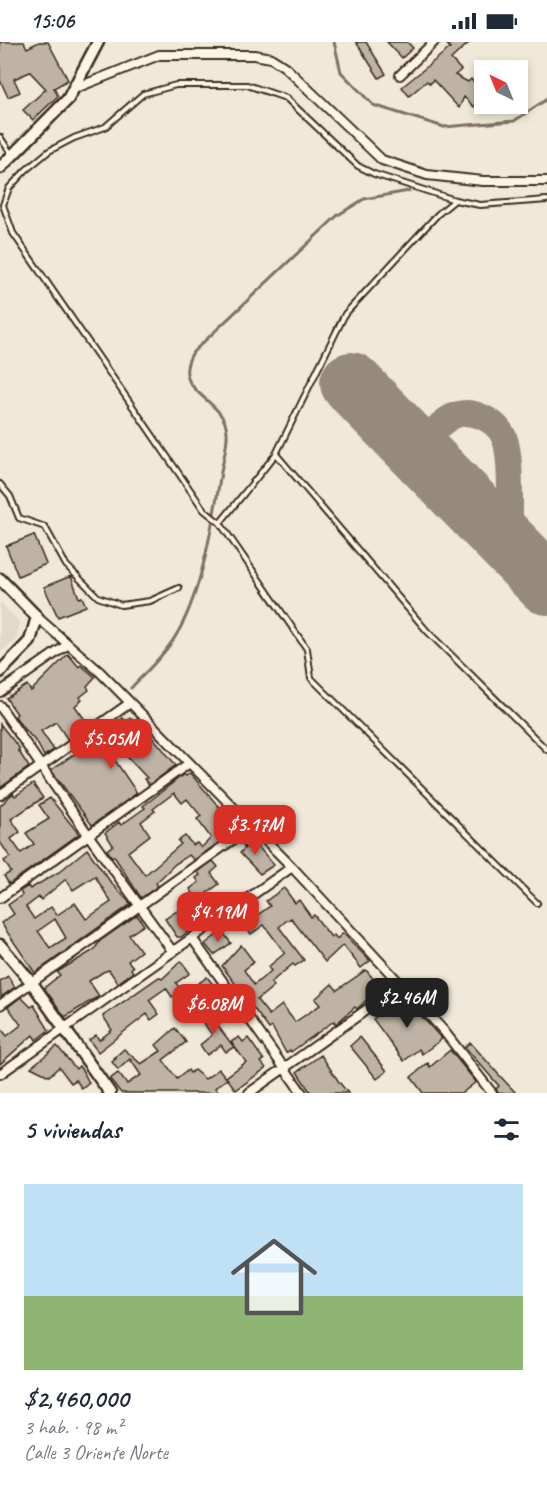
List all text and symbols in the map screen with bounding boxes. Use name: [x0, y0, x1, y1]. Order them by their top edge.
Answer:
text: 15:06: [30, 7, 74, 35]
north arrow: [474, 60, 528, 114]
map controls: [474, 60, 528, 114]
pin: $5.05M: [62, 719, 160, 770]
text: $5.05M: [84, 726, 138, 751]
pin: $3.17M: [206, 805, 304, 856]
text: $3.17M: [228, 812, 282, 837]
pin: $4.19M: [169, 892, 267, 943]
text: $4.19M: [191, 899, 245, 924]
pin: $2.46M: [358, 978, 456, 1029]
pin: $6.08M: [165, 984, 263, 1035]
text: $2.46M: [380, 985, 434, 1010]
text: $6.08M: [187, 991, 241, 1016]
text: 5 viviendas: [24, 1113, 121, 1146]
icon: filters: [490, 1113, 523, 1146]
icon: home: [220, 1223, 328, 1331]
text: $2,460,000: [24, 1382, 128, 1415]
text: 3 hab. · 98 m²: [24, 1415, 122, 1440]
text: Calle 3 Oriente Norte: [24, 1440, 168, 1465]

